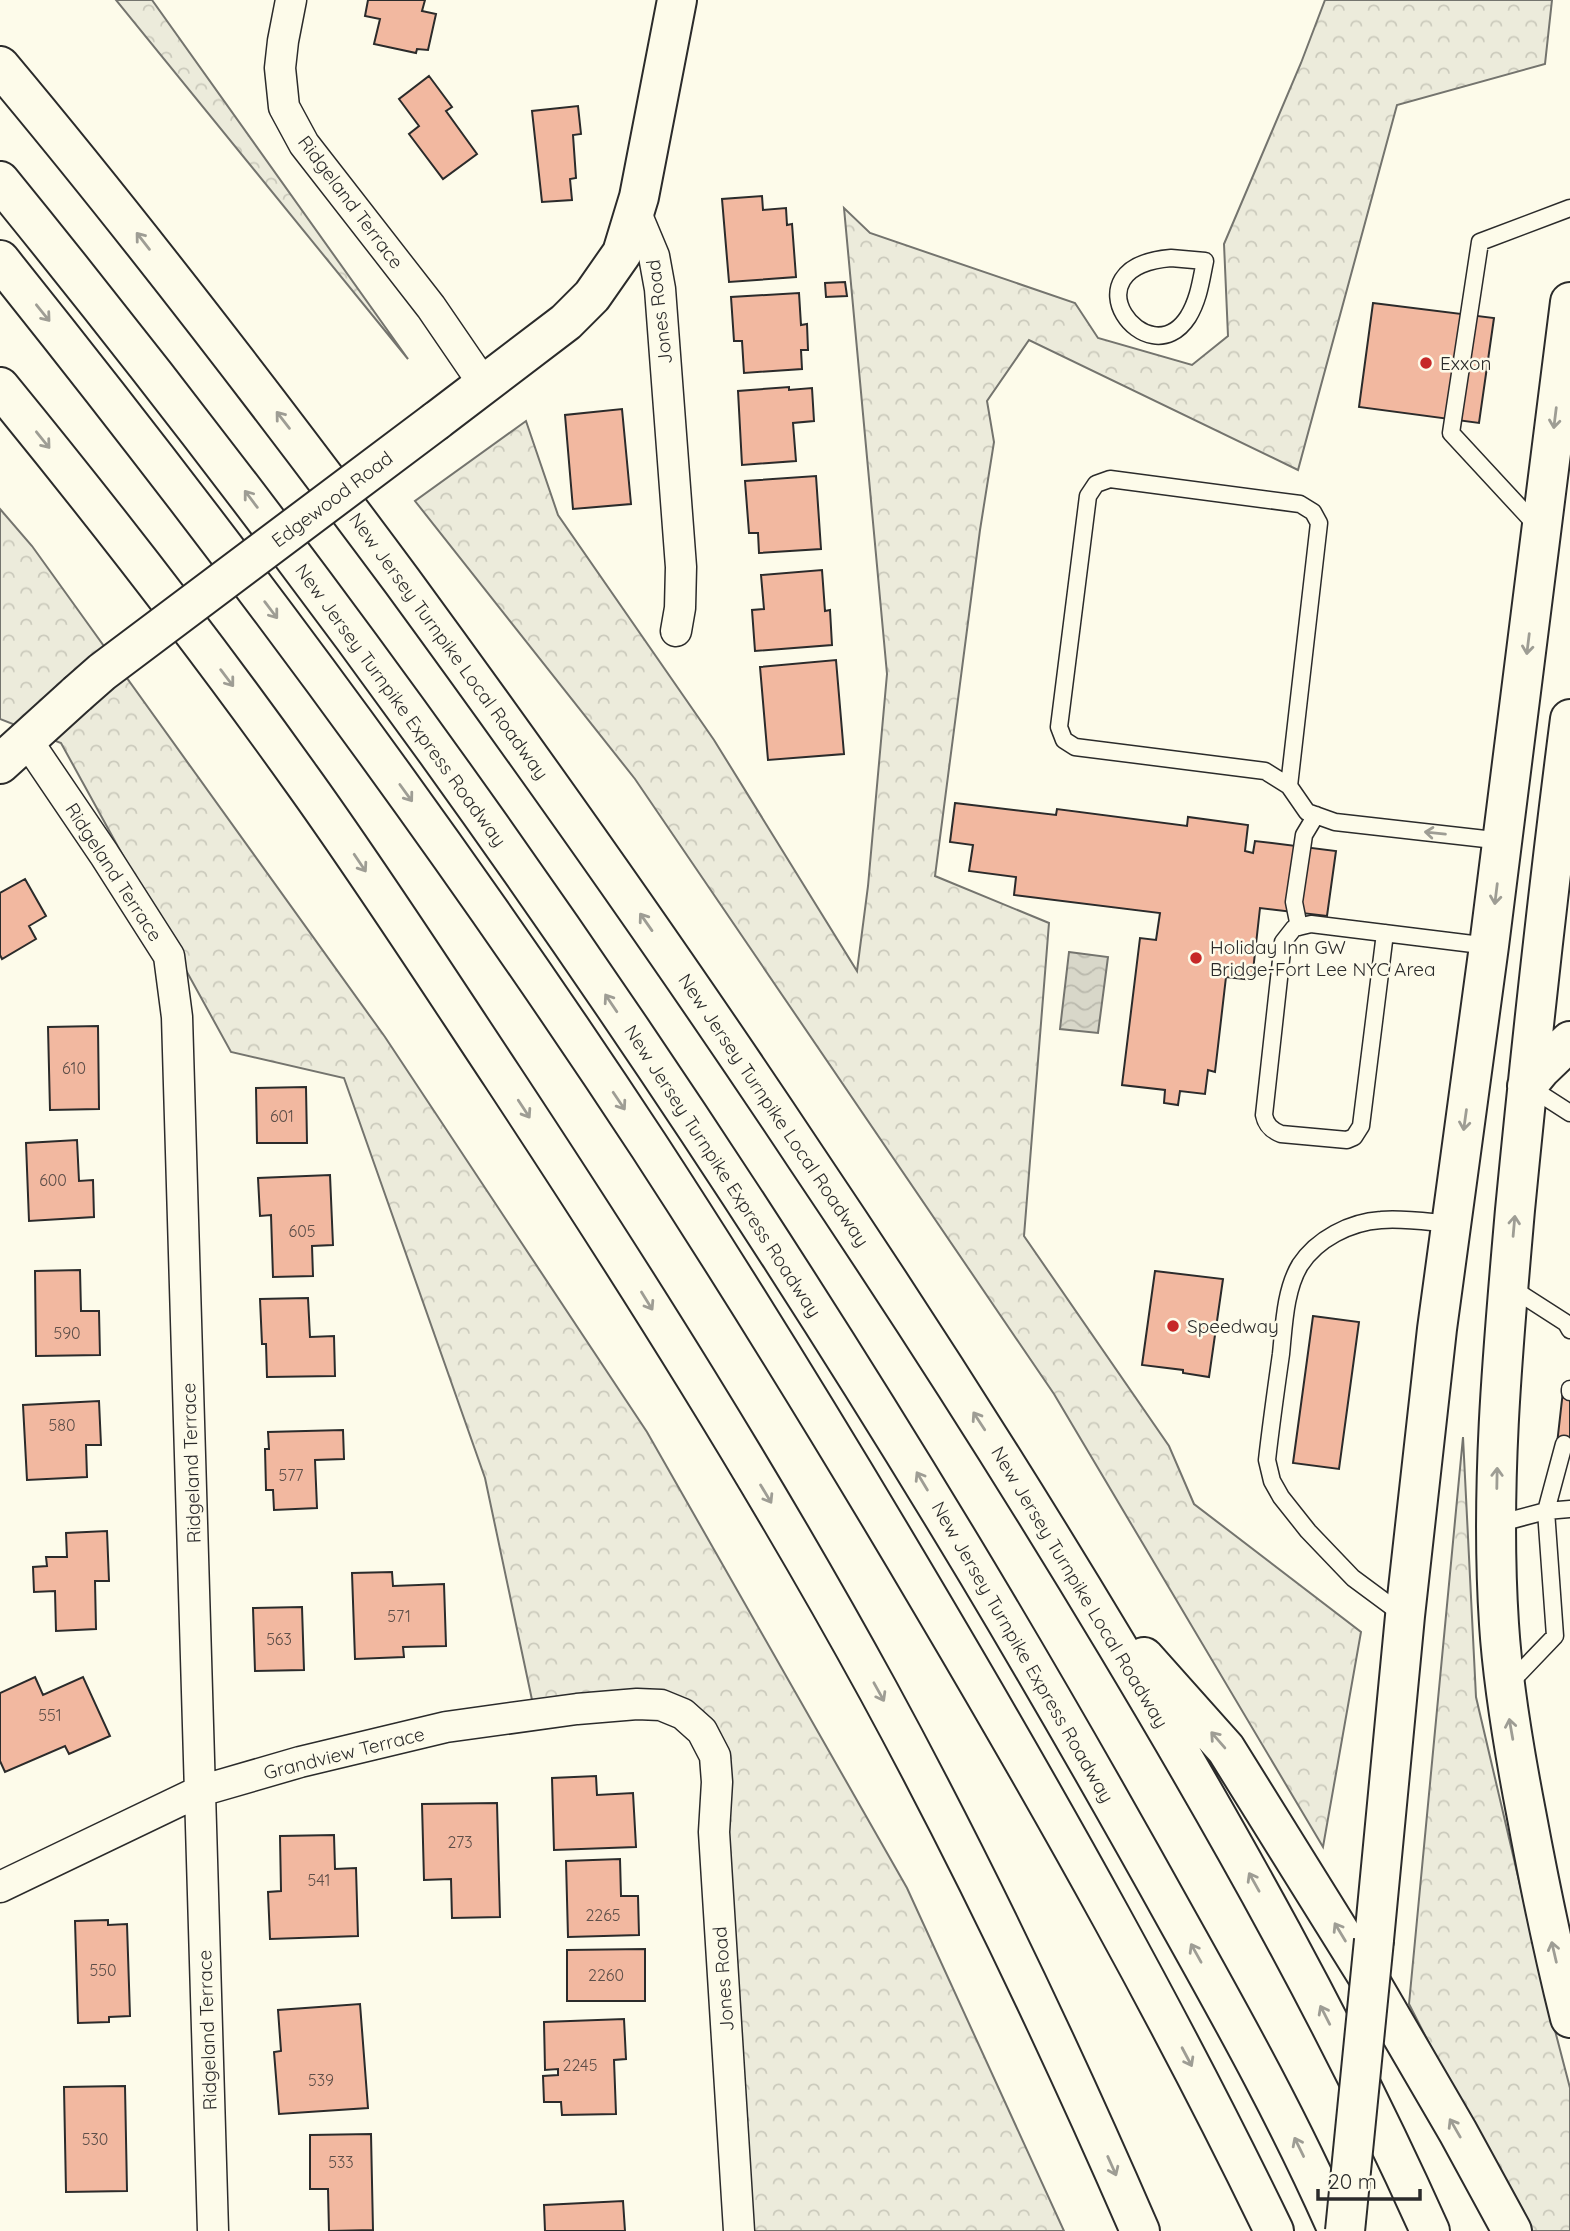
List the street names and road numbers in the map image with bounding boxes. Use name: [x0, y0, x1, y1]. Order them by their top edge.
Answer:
street label: Ridgeland Terrace: [293, 131, 409, 273]
street label: Jones Road: [641, 258, 677, 366]
street label: Edgewood Road: [267, 446, 397, 552]
street label: New Jersey Turnpike Local Roadway: [344, 508, 554, 784]
street label: New Jersey Turnpike Express Roadway: [290, 559, 512, 851]
street label: Ridgeland Terrace: [60, 798, 168, 946]
street label: New Jersey Turnpike Local Roadway: [673, 969, 875, 1251]
street label: New Jersey Turnpike Express Roadway: [619, 1020, 827, 1322]
street label: Ridgeland Terrace: [176, 1382, 206, 1544]
street label: New Jersey Turnpike Local Roadway: [986, 1442, 1174, 1732]
street label: New Jersey Turnpike Express Roadway: [927, 1497, 1119, 1807]
street label: Grandview Terrace: [261, 1721, 427, 1785]
street label: Jones Road: [707, 1926, 739, 2032]
street label: Ridgeland Terrace: [192, 1949, 222, 2111]

